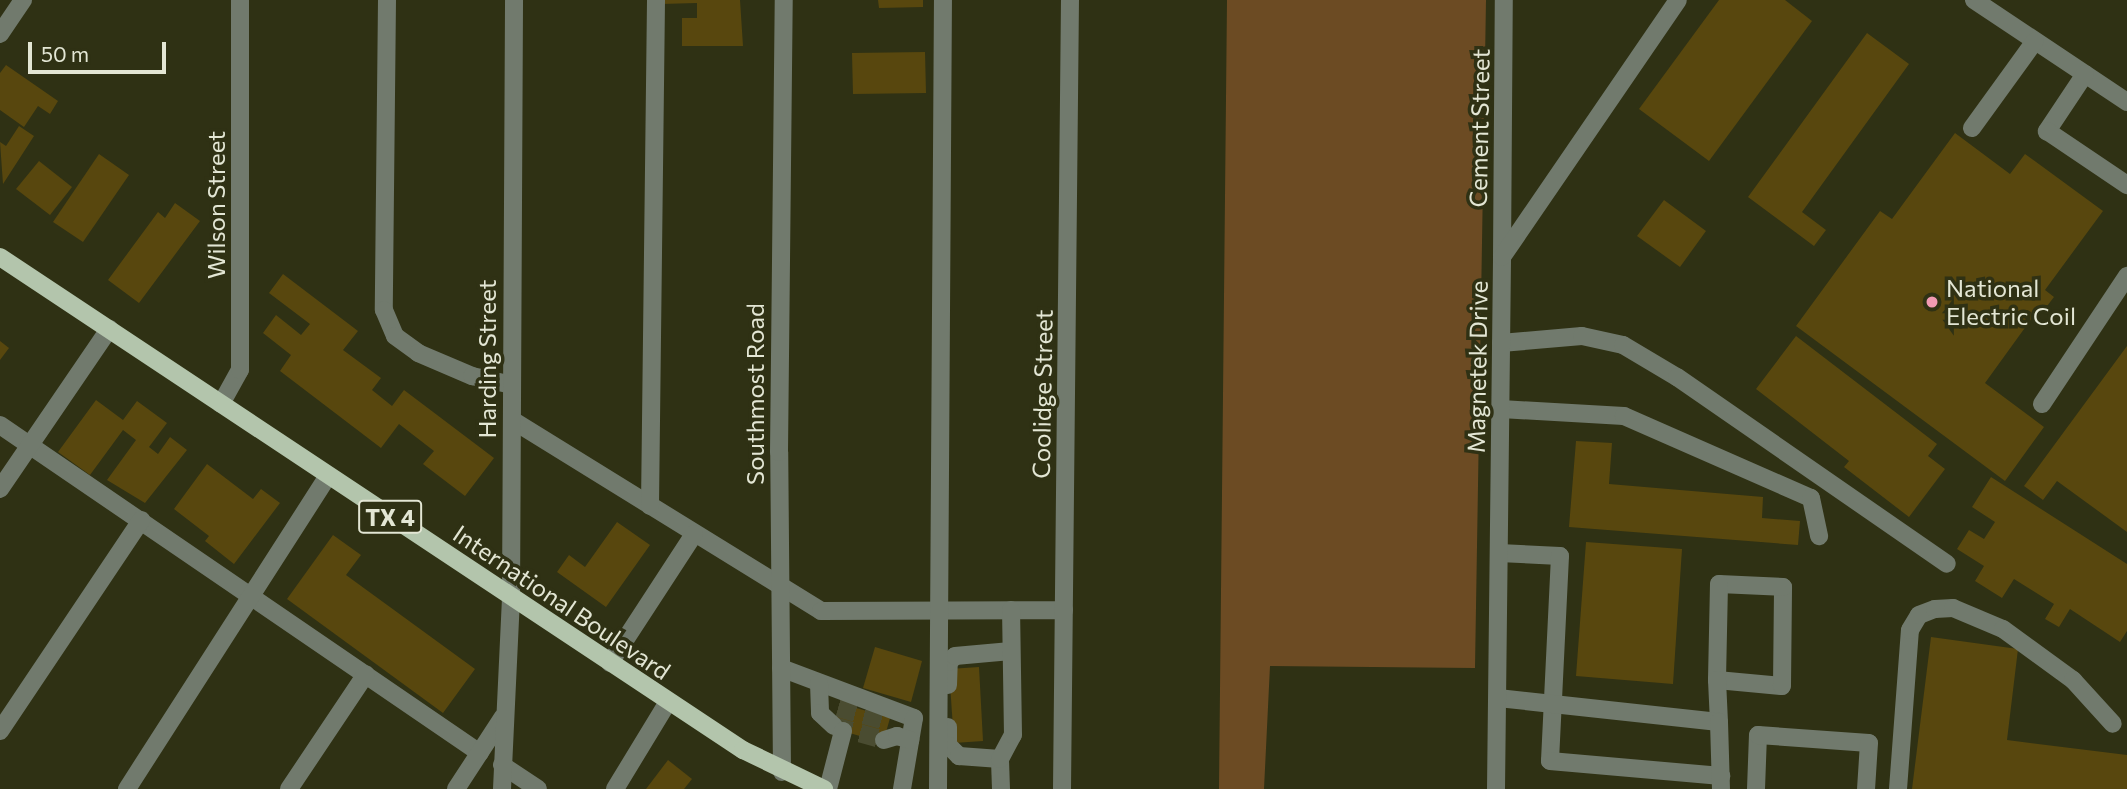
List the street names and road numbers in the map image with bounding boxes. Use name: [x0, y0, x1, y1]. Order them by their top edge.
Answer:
street label: Cement Street: [1463, 48, 1495, 208]
street label: Wilson Street: [202, 131, 230, 279]
street label: Harding Street: [473, 280, 501, 438]
street label: Magnetek Drive: [1461, 281, 1493, 453]
street label: Southmost Road: [741, 303, 769, 485]
street label: Coolidge Street: [1026, 309, 1058, 479]
road number: TX 4: [357, 498, 423, 537]
street label: International Boulevard: [448, 519, 676, 685]

